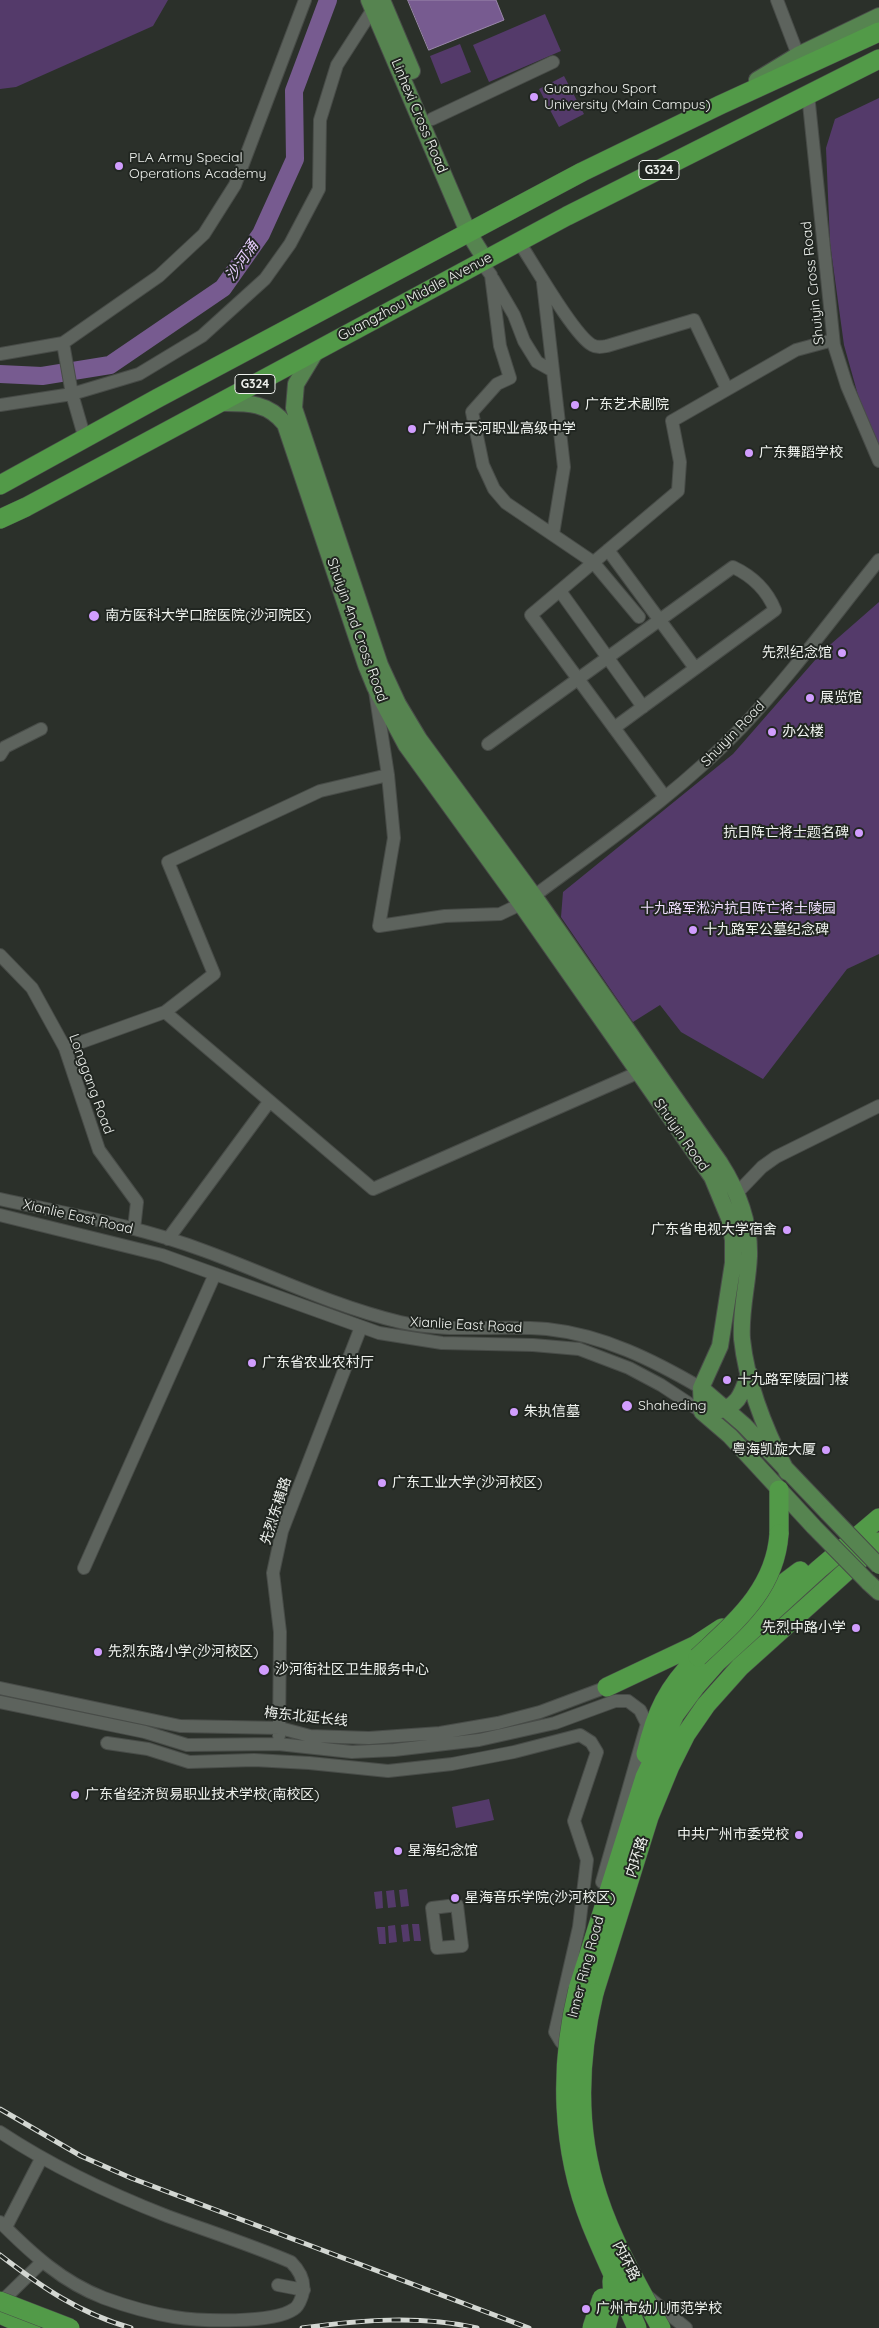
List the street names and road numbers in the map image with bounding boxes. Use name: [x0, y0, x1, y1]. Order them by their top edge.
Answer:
street label: Linhexi Cross Road: [387, 56, 451, 176]
road number: G324: [639, 160, 679, 180]
street label: Shuiyin Cross Road: [798, 220, 828, 346]
street label: Guangzhou Middle Avenue: [335, 249, 495, 345]
road number: G324: [235, 374, 275, 394]
street label: Shuiyin 4nd Cross Road: [323, 556, 391, 704]
street label: Shuiyin Road: [698, 698, 768, 770]
street label: Longgang Road: [65, 1032, 117, 1136]
street label: Shuiyin Road: [650, 1096, 712, 1174]
street label: Xianlie East Road: [21, 1196, 135, 1238]
street label: Xianlie East Road: [409, 1314, 523, 1336]
street label: 先烈东横路: [257, 1475, 295, 1547]
street label: 梅东北延长线: [263, 1704, 349, 1730]
street label: 内环路: [623, 1834, 651, 1880]
street label: Inner Ring Road: [564, 1914, 608, 2020]
street label: 内环路: [609, 2238, 643, 2284]

